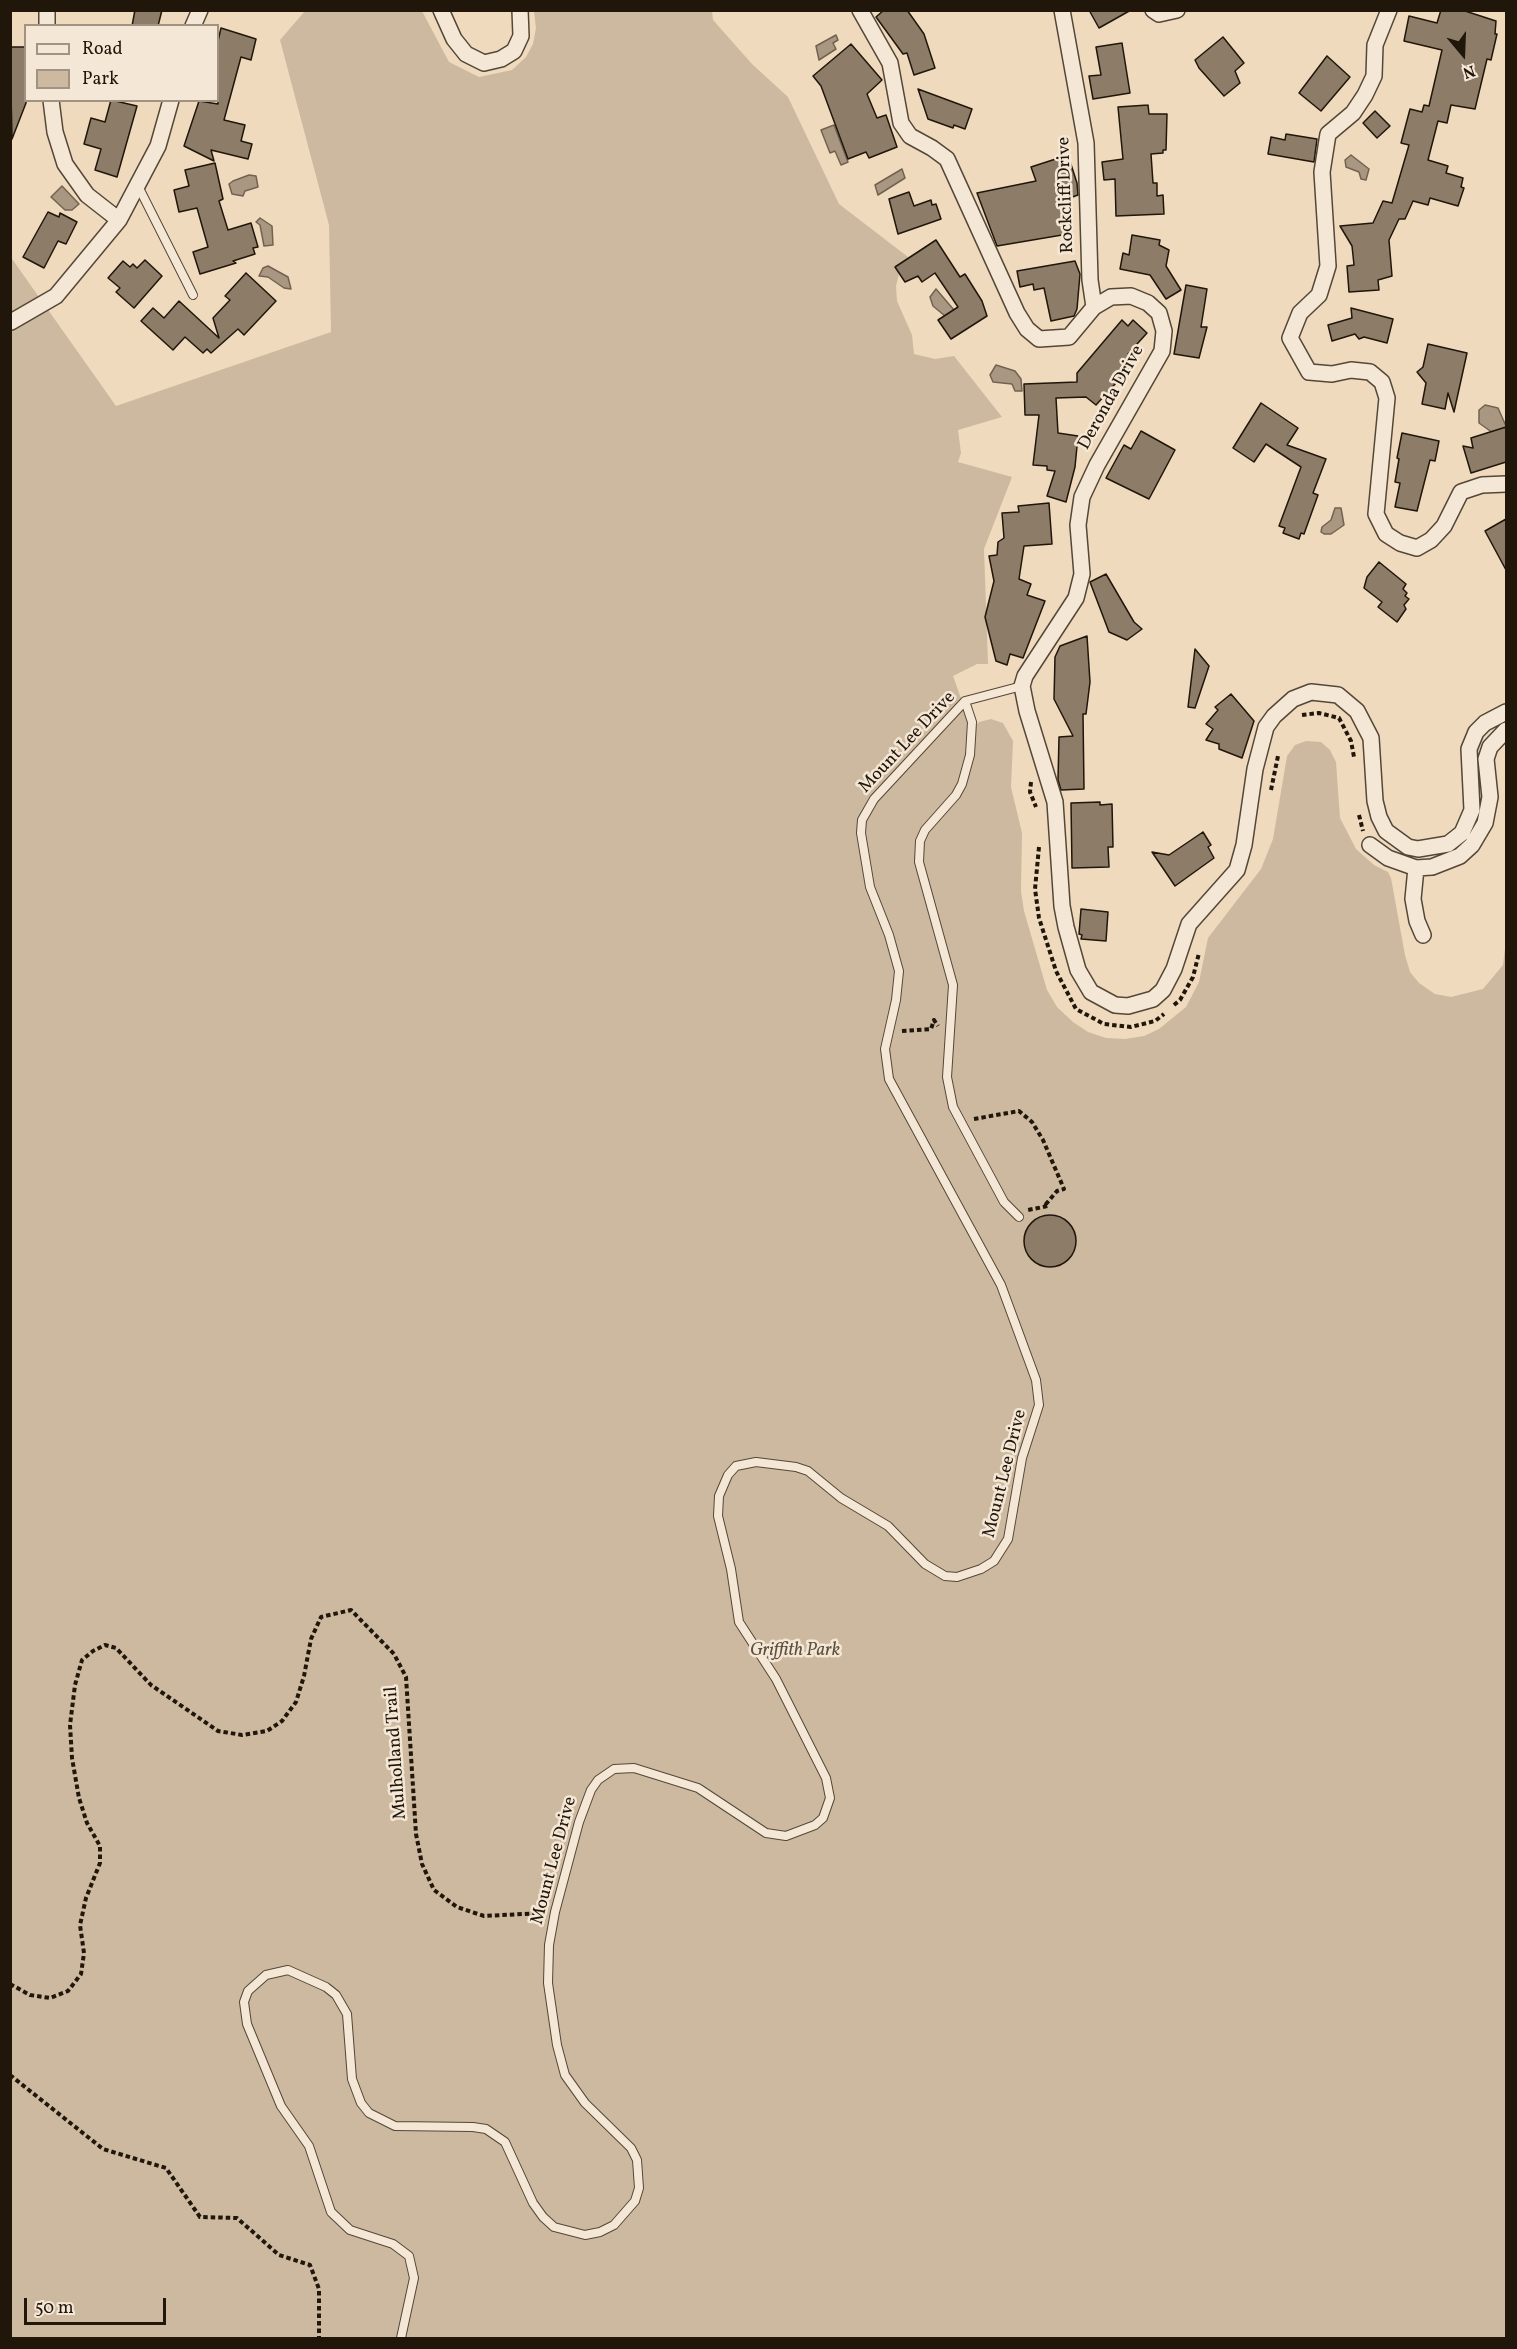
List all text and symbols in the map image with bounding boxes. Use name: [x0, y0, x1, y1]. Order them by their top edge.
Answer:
legend: [24, 24, 219, 102]
north arrow: [1433, 24, 1493, 84]
text: Road: [82, 37, 123, 62]
text: N: [1460, 59, 1478, 83]
text: Park: [82, 67, 119, 92]
street label: Rockcliff Drive: [1054, 136, 1080, 254]
street label: Deronda Drive: [1074, 342, 1150, 454]
street label: Mount Lee Drive: [855, 688, 961, 798]
street label: Mount Lee Drive: [980, 1408, 1032, 1540]
park label: Griffith Park: [750, 1641, 840, 1663]
street label: Mulholland Trail: [382, 1686, 412, 1820]
street label: Mount Lee Drive: [528, 1795, 582, 1927]
scale bar: [27, 2286, 170, 2324]
text: 50 m: [35, 2296, 74, 2321]

